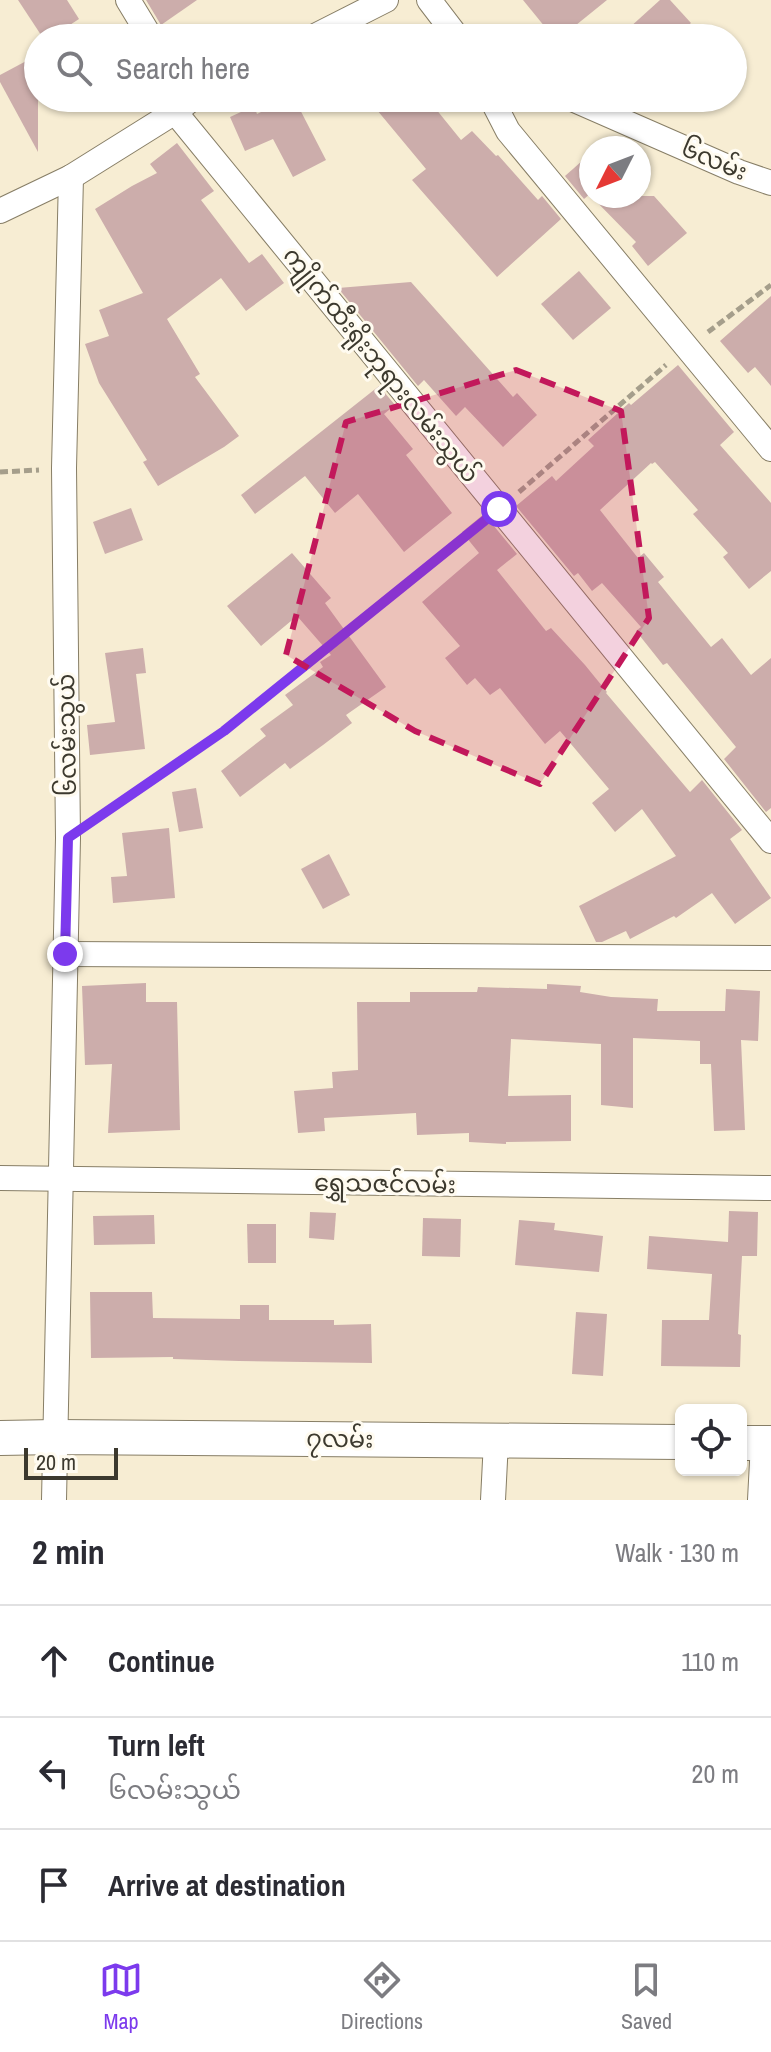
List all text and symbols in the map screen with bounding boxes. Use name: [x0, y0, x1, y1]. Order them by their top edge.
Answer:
search box: [24, 24, 747, 112]
icon: search: [52, 46, 96, 90]
text: Search here: [116, 48, 250, 88]
street label: ၆လမ်း: [676, 131, 752, 187]
north arrow: [579, 136, 651, 208]
street label: ကျိုက်ထီးရိုးဘုရားလမ်းသွယ်: [274, 240, 487, 491]
route start: [481, 491, 517, 527]
street label: ၆လမ်းသွယ်: [49, 673, 86, 797]
route end: [47, 936, 83, 972]
street label: ရွှေသဇင်လမ်း: [314, 1166, 456, 1204]
map controls: [675, 1404, 747, 1476]
button: locate: [675, 1404, 747, 1476]
street label: ၇လမ်း: [306, 1421, 374, 1459]
scale bar: [24, 1444, 118, 1480]
text: 20 m: [36, 1447, 76, 1477]
text: 2 min: [32, 1529, 105, 1575]
text: Walk · 130 m: [615, 1535, 739, 1570]
icon: ahead: [32, 1639, 76, 1683]
text: Continue: [108, 1641, 215, 1681]
text: 110 m: [681, 1644, 739, 1679]
text: Turn left: [108, 1725, 205, 1765]
icon: left: [32, 1751, 76, 1795]
text: 20 m: [692, 1756, 739, 1791]
text: ၆လမ်းသွယ်: [108, 1772, 241, 1807]
icon: arrive: [32, 1863, 76, 1907]
text: Arrive at destination: [108, 1865, 346, 1905]
tab: Map: [99, 1958, 143, 2036]
tab: Directions: [341, 1958, 423, 2036]
tab: Saved: [621, 1958, 672, 2036]

